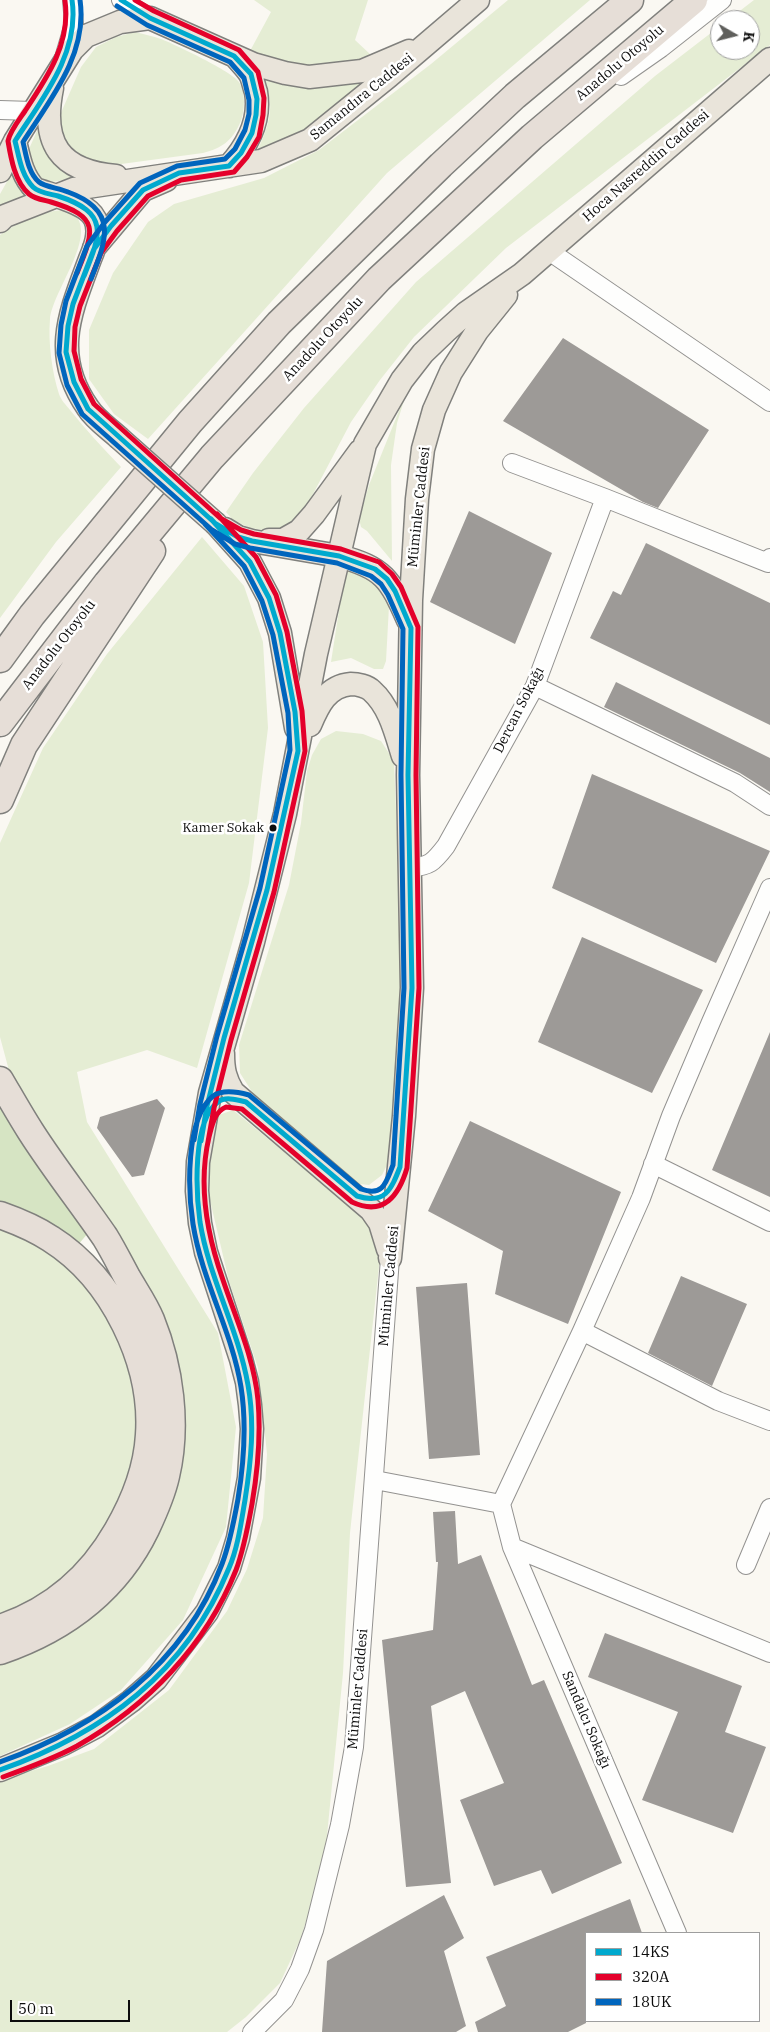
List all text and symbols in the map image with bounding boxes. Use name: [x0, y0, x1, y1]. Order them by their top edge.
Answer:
north arrow: [710, 10, 760, 60]
street label: Anadolu Otoyolu: [573, 21, 667, 105]
text: K: [739, 30, 759, 44]
street label: Samandıra Caddesi: [307, 50, 417, 144]
street label: Hoca Nasreddin Caddesi: [579, 106, 713, 226]
street label: Anadolu Otoyolu: [279, 293, 367, 385]
street label: Müminler Caddesi: [404, 446, 434, 568]
street label: Anadolu Otoyolu: [19, 597, 99, 693]
street label: Dercan Sokağı: [490, 664, 548, 756]
place label: Kamer Sokak: [183, 820, 264, 836]
marker: Kamer Sokak: [268, 823, 278, 833]
street label: Müminler Caddesi: [375, 1225, 403, 1347]
street label: Müminler Caddesi: [344, 1628, 372, 1750]
street label: Sandalcı Sokağı: [558, 1669, 614, 1771]
legend: [585, 1932, 760, 2022]
text: 14KS: [632, 1942, 669, 1961]
text: 320A: [632, 1967, 669, 1986]
scale bar: [12, 1990, 132, 2022]
text: 18UK: [632, 1992, 672, 2011]
text: 50 m: [18, 1999, 54, 2018]

